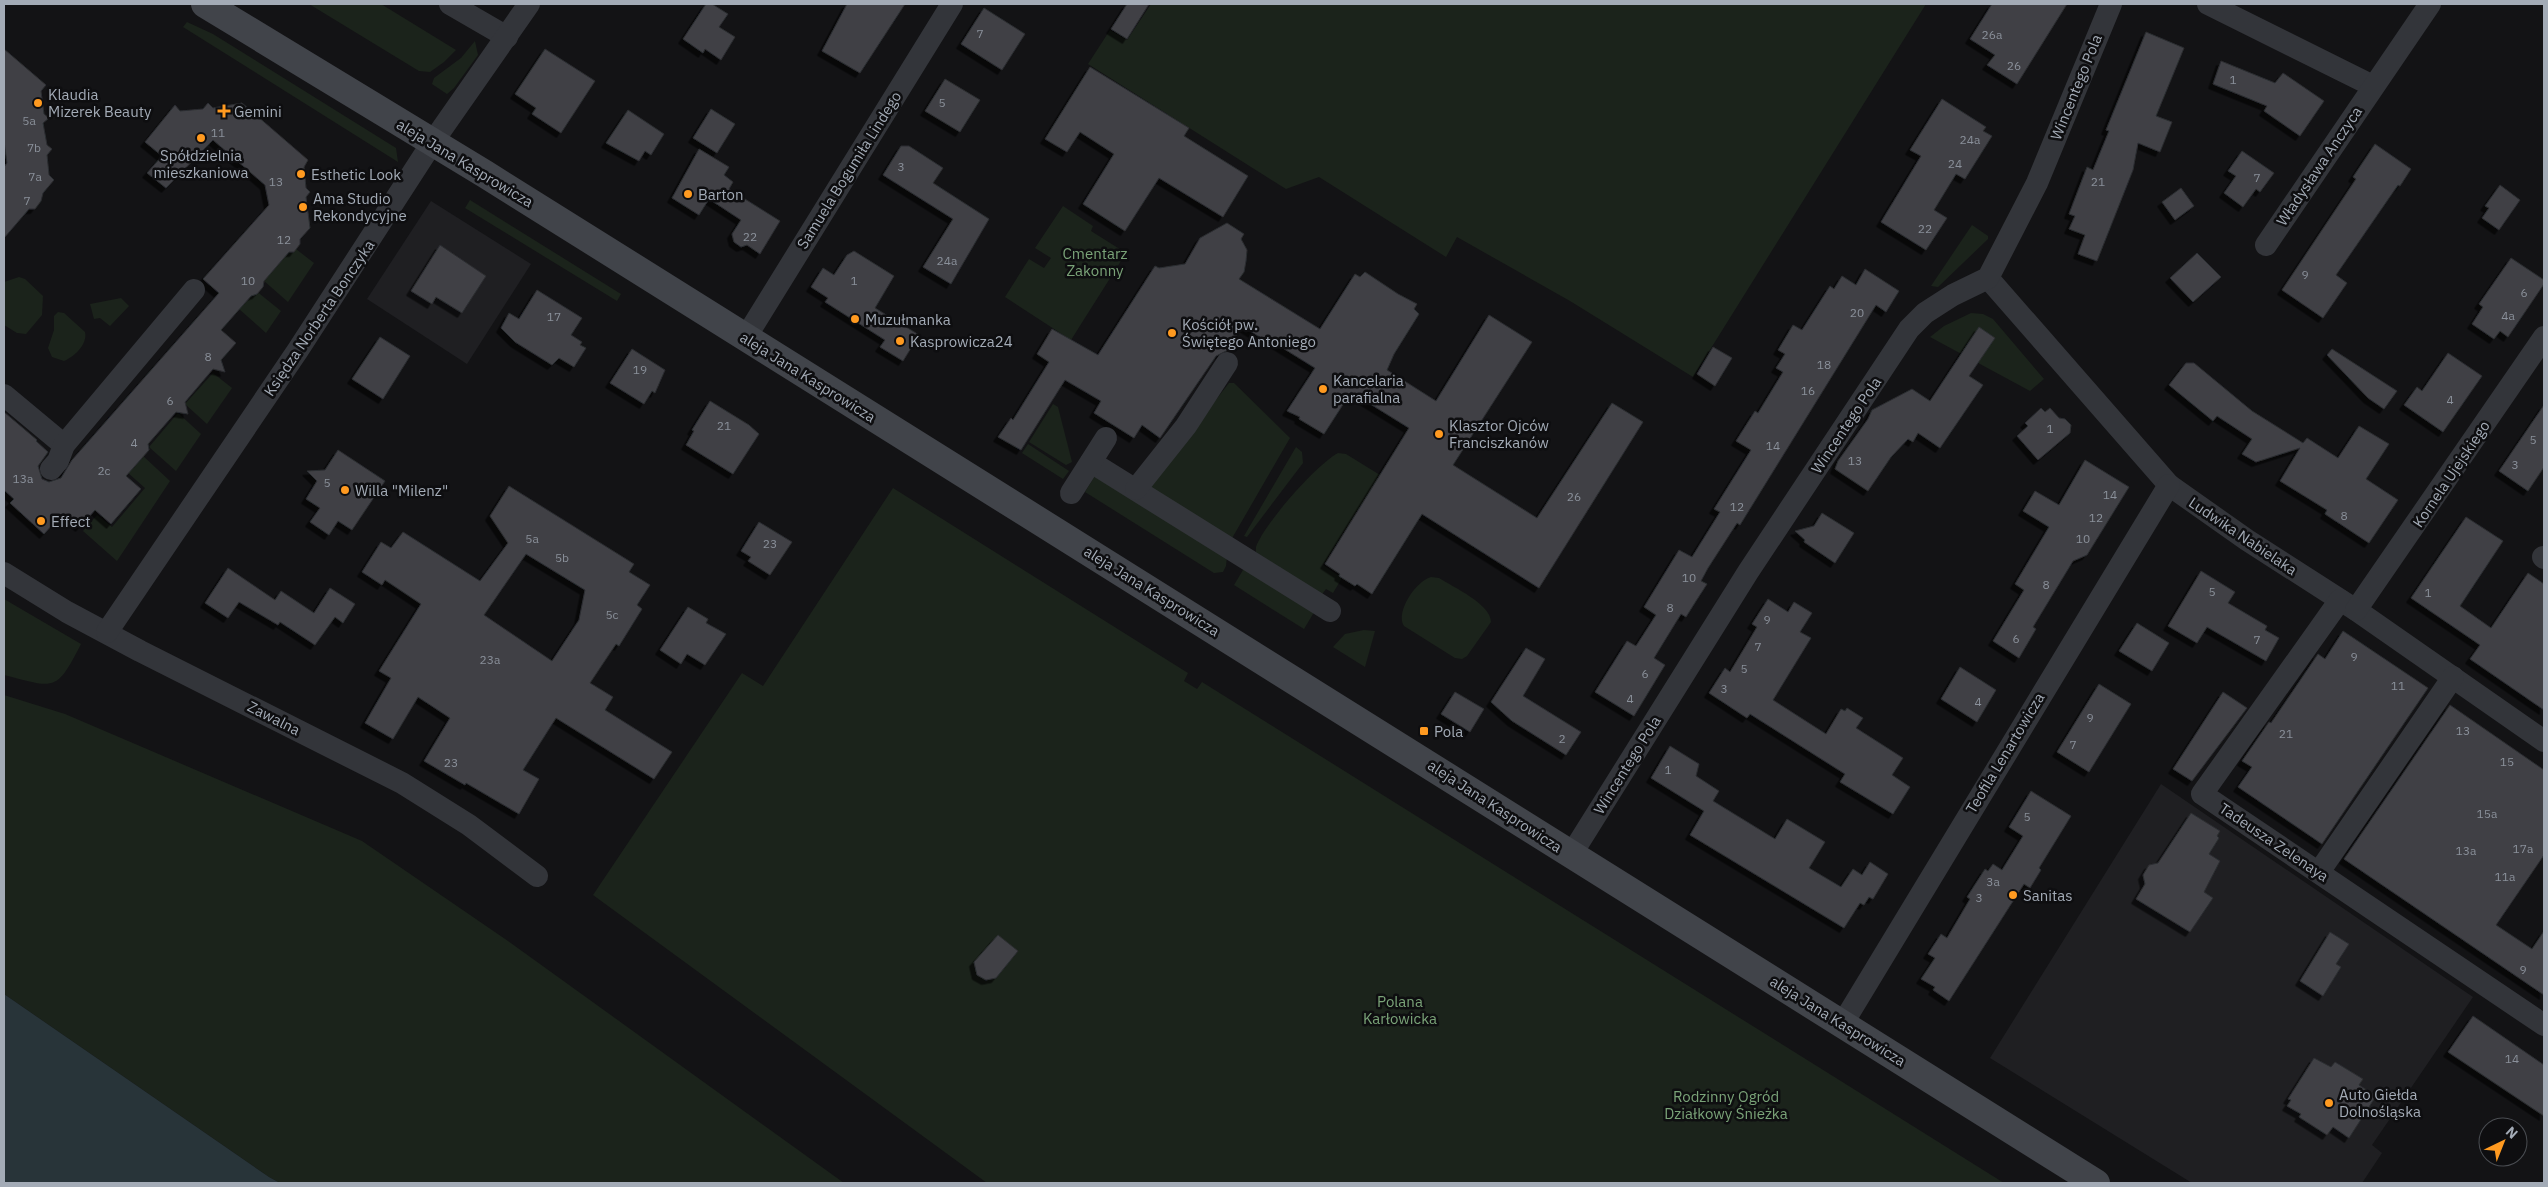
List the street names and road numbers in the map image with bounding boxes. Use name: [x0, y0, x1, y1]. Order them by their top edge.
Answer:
street label: Wincentego Pola: [2046, 31, 2106, 143]
street label: Samuela Bogumiła Lindego: [793, 88, 905, 252]
street label: Władysława Anczyca: [2272, 103, 2366, 229]
street label: aleja Jana Kasprowicza: [393, 115, 537, 211]
street label: Księdza Norberta Bonczyka: [260, 236, 378, 400]
street label: aleja Jana Kasprowicza: [737, 328, 879, 426]
street label: Wincentego Pola: [1807, 373, 1885, 477]
street label: Kornela Ujejskiego: [2408, 417, 2494, 531]
street label: Ludwika Nabielaka: [2185, 493, 2301, 579]
street label: aleja Jana Kasprowicza: [1081, 542, 1223, 640]
street label: Teofila Lenartowicza: [1962, 689, 2048, 817]
street label: Zawalna: [244, 697, 304, 739]
street label: Wincentego Pola: [1589, 712, 1665, 818]
street label: aleja Jana Kasprowicza: [1424, 755, 1566, 857]
street label: Tadeusza Zelenaya: [2216, 798, 2332, 886]
street label: aleja Jana Kasprowicza: [1767, 972, 1909, 1070]

